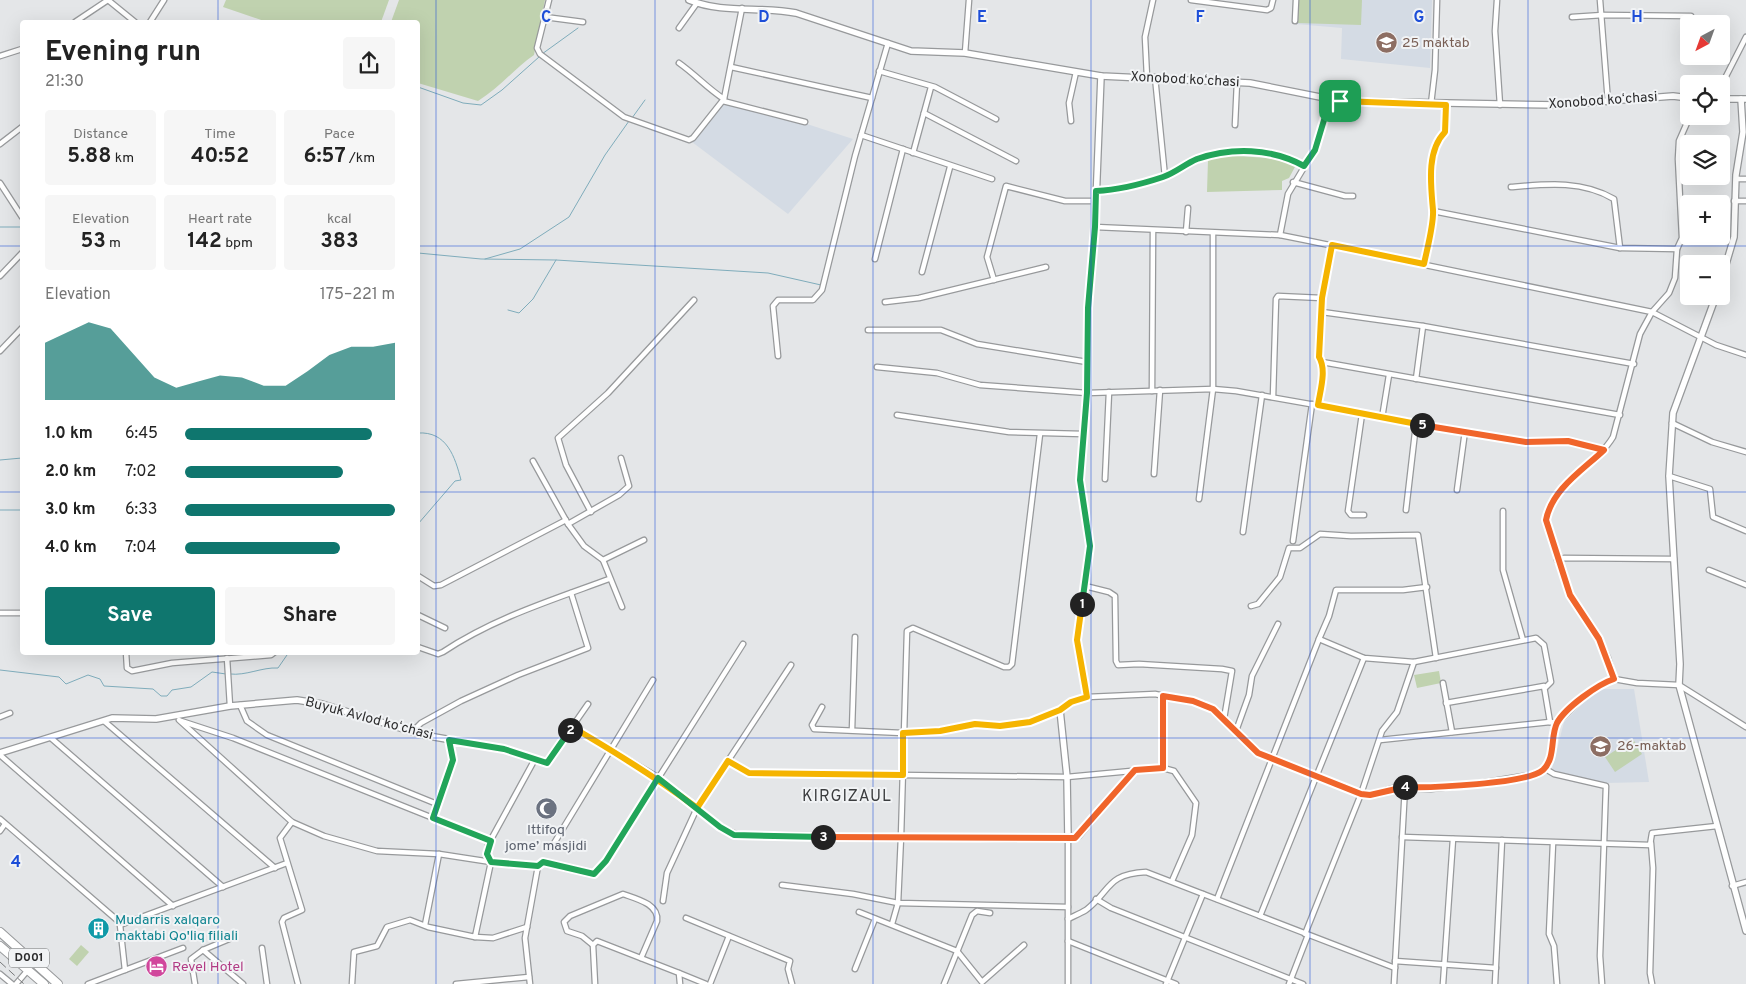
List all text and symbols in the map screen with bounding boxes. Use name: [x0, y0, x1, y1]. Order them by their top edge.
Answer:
text: C: [541, 8, 551, 28]
text: D: [758, 8, 770, 28]
text: E: [977, 8, 987, 28]
text: F: [1195, 8, 1205, 28]
text: G: [1414, 8, 1424, 28]
text: H: [1631, 8, 1643, 28]
north arrow: [1680, 15, 1730, 65]
map controls: [1680, 15, 1730, 305]
school or university icon: 25 maktab: [1374, 31, 1398, 55]
text: Evening run: [45, 35, 201, 71]
place label: 25 maktab: [1402, 35, 1470, 52]
button: share: [343, 37, 395, 89]
street label: Xonobod koʻchasi: [1130, 69, 1240, 91]
text: 21:30: [45, 72, 84, 92]
button: locate: [1680, 75, 1730, 125]
pin: [1319, 80, 1361, 122]
icon: arrive: [1326, 87, 1354, 115]
street label: Xonobod koʻchasi: [1548, 89, 1658, 113]
text: Distance: [73, 126, 128, 143]
text: Time: [204, 126, 236, 143]
text: Pace: [324, 126, 355, 143]
button: layers: [1680, 135, 1730, 185]
text: 5.88: [67, 143, 112, 170]
text: 40:52: [191, 143, 249, 170]
text: 6:57: [304, 143, 346, 170]
text: km: [112, 150, 134, 167]
text: /km: [346, 150, 375, 167]
button: +: [1680, 195, 1730, 245]
text: Elevation: [72, 211, 129, 228]
text: Heart rate: [188, 211, 252, 228]
text: kcal: [327, 211, 352, 228]
text: 53: [80, 228, 106, 255]
text: 142: [187, 228, 222, 255]
text: 383: [320, 228, 359, 255]
text: m: [106, 235, 121, 252]
text: bpm: [222, 235, 253, 252]
button: −: [1680, 255, 1730, 305]
text: Elevation: [45, 285, 111, 305]
text: 175–221 m: [320, 285, 395, 305]
pin: 5: [1410, 412, 1434, 438]
text: 5: [1418, 417, 1427, 434]
text: 1.0 km: [45, 424, 93, 444]
text: 6:45: [125, 424, 158, 444]
text: 2.0 km: [45, 462, 96, 482]
text: 7:02: [125, 462, 156, 482]
text: 3.0 km: [45, 500, 96, 520]
text: 6:33: [125, 500, 157, 520]
text: 4.0 km: [45, 538, 97, 558]
text: 7:04: [125, 538, 157, 558]
button: Save: [45, 587, 215, 645]
button: Share: [225, 587, 395, 645]
pin: 1: [1070, 592, 1094, 616]
text: 1: [1080, 596, 1085, 613]
street label: Buyuk Avlod koʻchasi: [303, 694, 435, 744]
pin: 2: [558, 718, 582, 742]
text: 2: [566, 722, 575, 739]
school or university icon: 26-maktab: [1589, 734, 1613, 758]
place label: 26-maktab: [1617, 738, 1687, 755]
pin: 4: [1392, 774, 1418, 800]
text: 4: [1401, 779, 1410, 796]
district label: KIRGIZAUL: [802, 787, 892, 807]
mosque icon: Ittifoq jome’ masjidi: [534, 796, 558, 820]
place label: Ittifoq jome’ masjidi: [504, 822, 587, 855]
pin: 3: [810, 824, 836, 850]
text: 3: [819, 829, 828, 846]
text: 4: [11, 853, 21, 873]
place label: Mudarris xalqaro maktabi Qo'liq filiali: [115, 912, 238, 945]
building icon: Mudarris xalqaro maktabi Qo'liq filiali: [87, 916, 111, 940]
road number: D001: [9, 948, 49, 968]
hotel icon: Revel Hotel: [144, 955, 168, 979]
place label: Revel Hotel: [172, 959, 244, 976]

